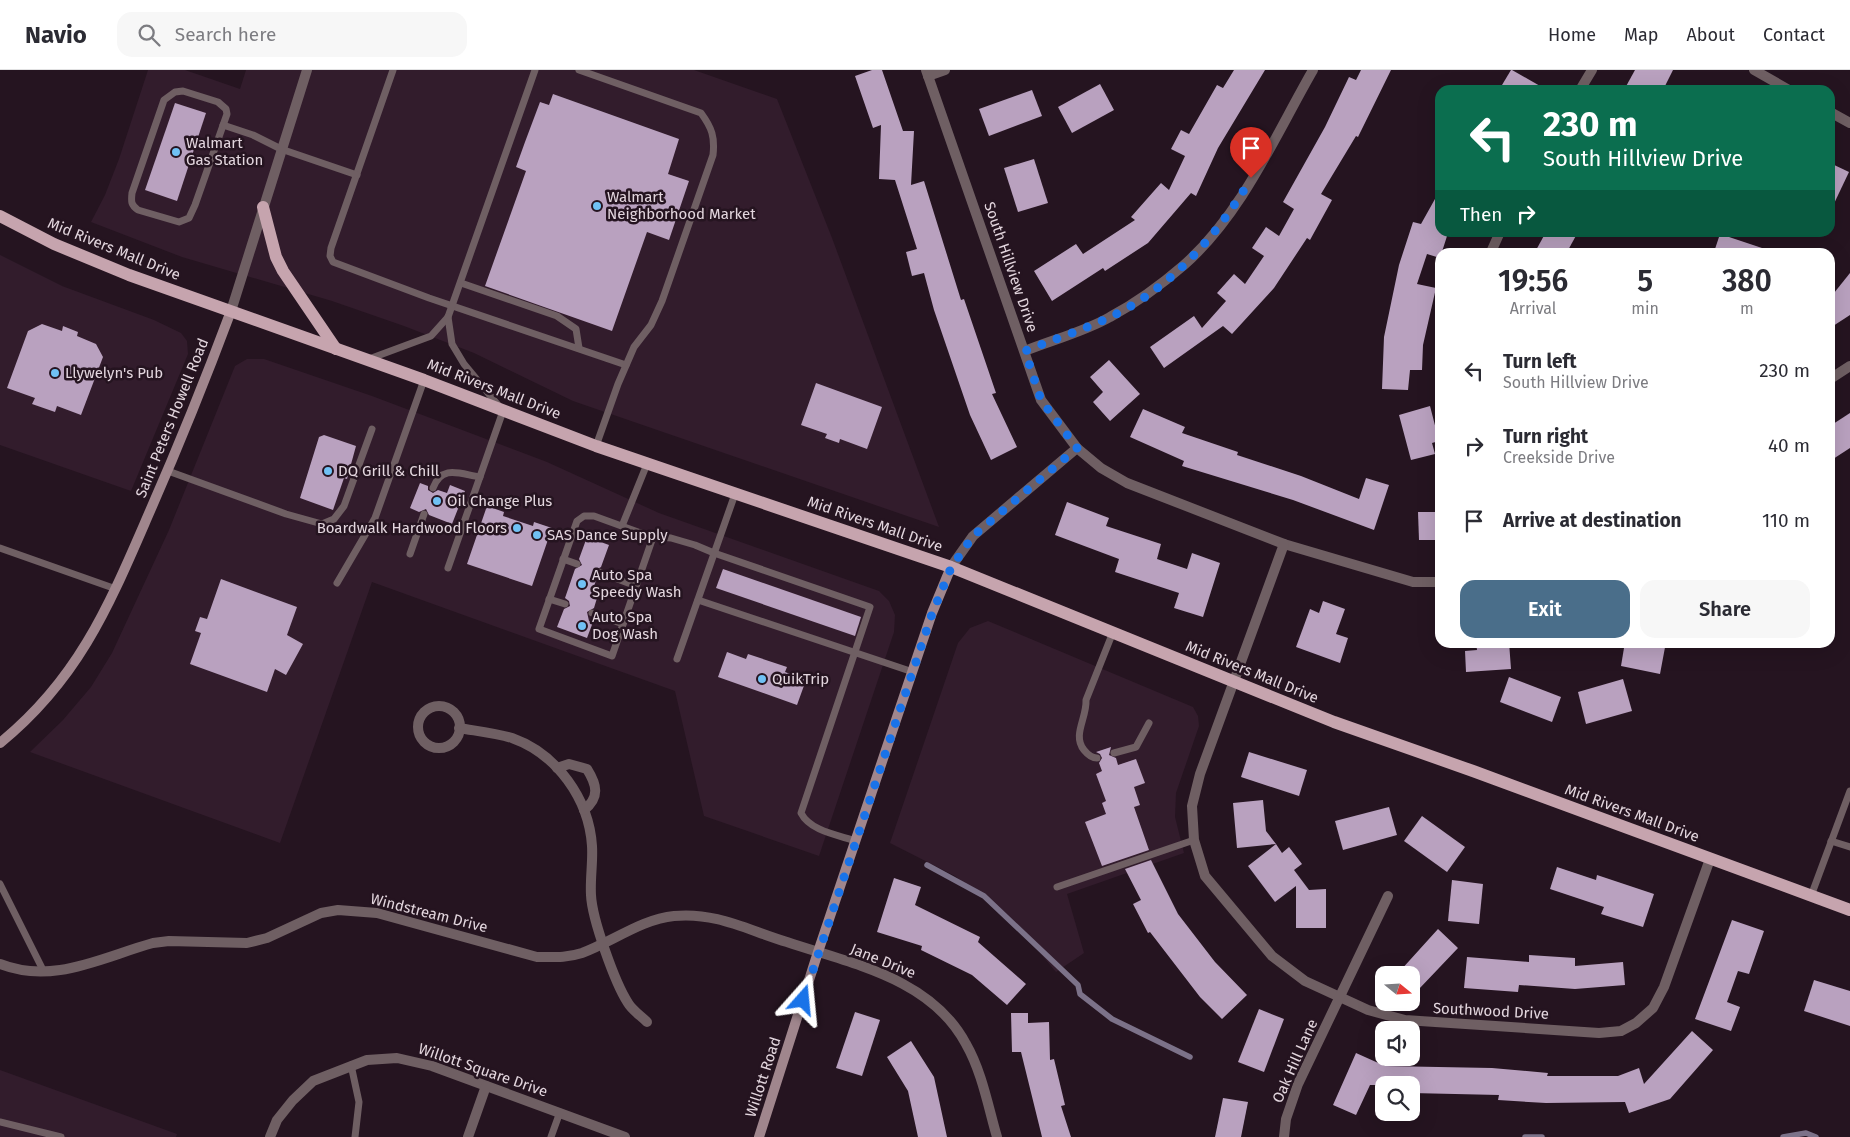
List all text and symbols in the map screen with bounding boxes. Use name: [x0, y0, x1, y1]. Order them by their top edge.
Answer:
search box: [117, 12, 467, 57]
text: Navio: [25, 21, 87, 49]
icon: search: [135, 21, 163, 49]
text: Search here: [175, 23, 276, 46]
text: Home: [1548, 24, 1596, 46]
text: Map: [1624, 24, 1658, 46]
text: About: [1686, 24, 1735, 46]
text: Contact: [1763, 24, 1825, 46]
text: 230 m: [1543, 103, 1637, 145]
icon: left: [1460, 105, 1525, 170]
pin: [1230, 127, 1272, 178]
place label: Walmart Gas Station: [186, 134, 263, 169]
icon: arrive: [1237, 134, 1265, 162]
text: South Hillview Drive: [1543, 145, 1743, 172]
marker: Walmart Gas Station: [170, 146, 182, 158]
place label: Walmart Neighborhood Market: [607, 188, 756, 223]
street label: South Hillview Drive: [980, 199, 1042, 335]
marker: Walmart Neighborhood Market: [591, 200, 603, 212]
icon: right: [1512, 200, 1540, 228]
text: Then: [1460, 203, 1502, 226]
street label: Mid Rivers Mall Drive: [45, 214, 183, 284]
text: 19:56: [1498, 263, 1568, 299]
text: 5: [1637, 263, 1653, 299]
text: 380: [1722, 263, 1772, 299]
text: Arrival: [1510, 299, 1557, 318]
text: min: [1631, 299, 1659, 318]
text: m: [1740, 299, 1754, 318]
street label: Saint Peters Howell Road: [132, 336, 212, 500]
text: Turn left: [1503, 350, 1577, 373]
street label: Mid Rivers Mall Drive: [425, 355, 563, 423]
icon: left: [1460, 357, 1488, 385]
text: 230 m: [1759, 359, 1810, 382]
place label: Llywelyn's Pub: [65, 364, 163, 382]
marker: Llywelyn's Pub: [49, 367, 61, 379]
text: South Hillview Drive: [1503, 373, 1649, 392]
text: Turn right: [1503, 425, 1588, 448]
icon: right: [1460, 432, 1488, 460]
text: 40 m: [1768, 434, 1810, 457]
text: Creekside Drive: [1503, 448, 1615, 467]
place label: DQ Grill & Chill: [338, 462, 440, 480]
marker: DQ Grill & Chill: [322, 465, 334, 477]
place label: Oil Change Plus: [447, 492, 552, 510]
street label: Mid Rivers Mall Drive: [805, 492, 945, 556]
marker: Oil Change Plus: [431, 495, 443, 507]
icon: arrive: [1460, 507, 1488, 535]
text: Arrive at destination: [1503, 509, 1682, 532]
text: 110 m: [1762, 509, 1810, 532]
place label: Boardwalk Hardwood Floors: [317, 519, 507, 537]
marker: Boardwalk Hardwood Floors: [511, 522, 523, 534]
place label: SAS Dance Supply: [547, 526, 668, 544]
marker: SAS Dance Supply: [531, 529, 543, 541]
place label: Auto Spa Speedy Wash: [592, 566, 682, 601]
marker: Auto Spa Speedy Wash: [576, 578, 588, 590]
button: Exit: [1460, 580, 1630, 638]
button: Share: [1640, 580, 1810, 638]
place label: Auto Spa Dog Wash: [592, 608, 658, 643]
marker: Auto Spa Dog Wash: [576, 620, 588, 632]
street label: Mid Rivers Mall Drive: [1183, 637, 1321, 707]
place label: QuikTrip: [772, 670, 829, 688]
marker: QuikTrip: [756, 673, 768, 685]
street label: Mid Rivers Mall Drive: [1562, 780, 1702, 846]
street label: Windstream Drive: [368, 890, 490, 936]
street label: Jane Drive: [848, 940, 918, 982]
north arrow: [1375, 966, 1420, 1011]
map controls: [1375, 966, 1420, 1121]
position arrow: [776, 973, 828, 1025]
street label: Southwood Drive: [1432, 999, 1550, 1023]
street label: Oak Hill Lane: [1269, 1016, 1321, 1106]
button: sound: [1375, 1021, 1420, 1066]
street label: Willott Road: [742, 1035, 784, 1119]
street label: Willott Square Drive: [416, 1039, 550, 1101]
button: search: [1375, 1076, 1420, 1121]

